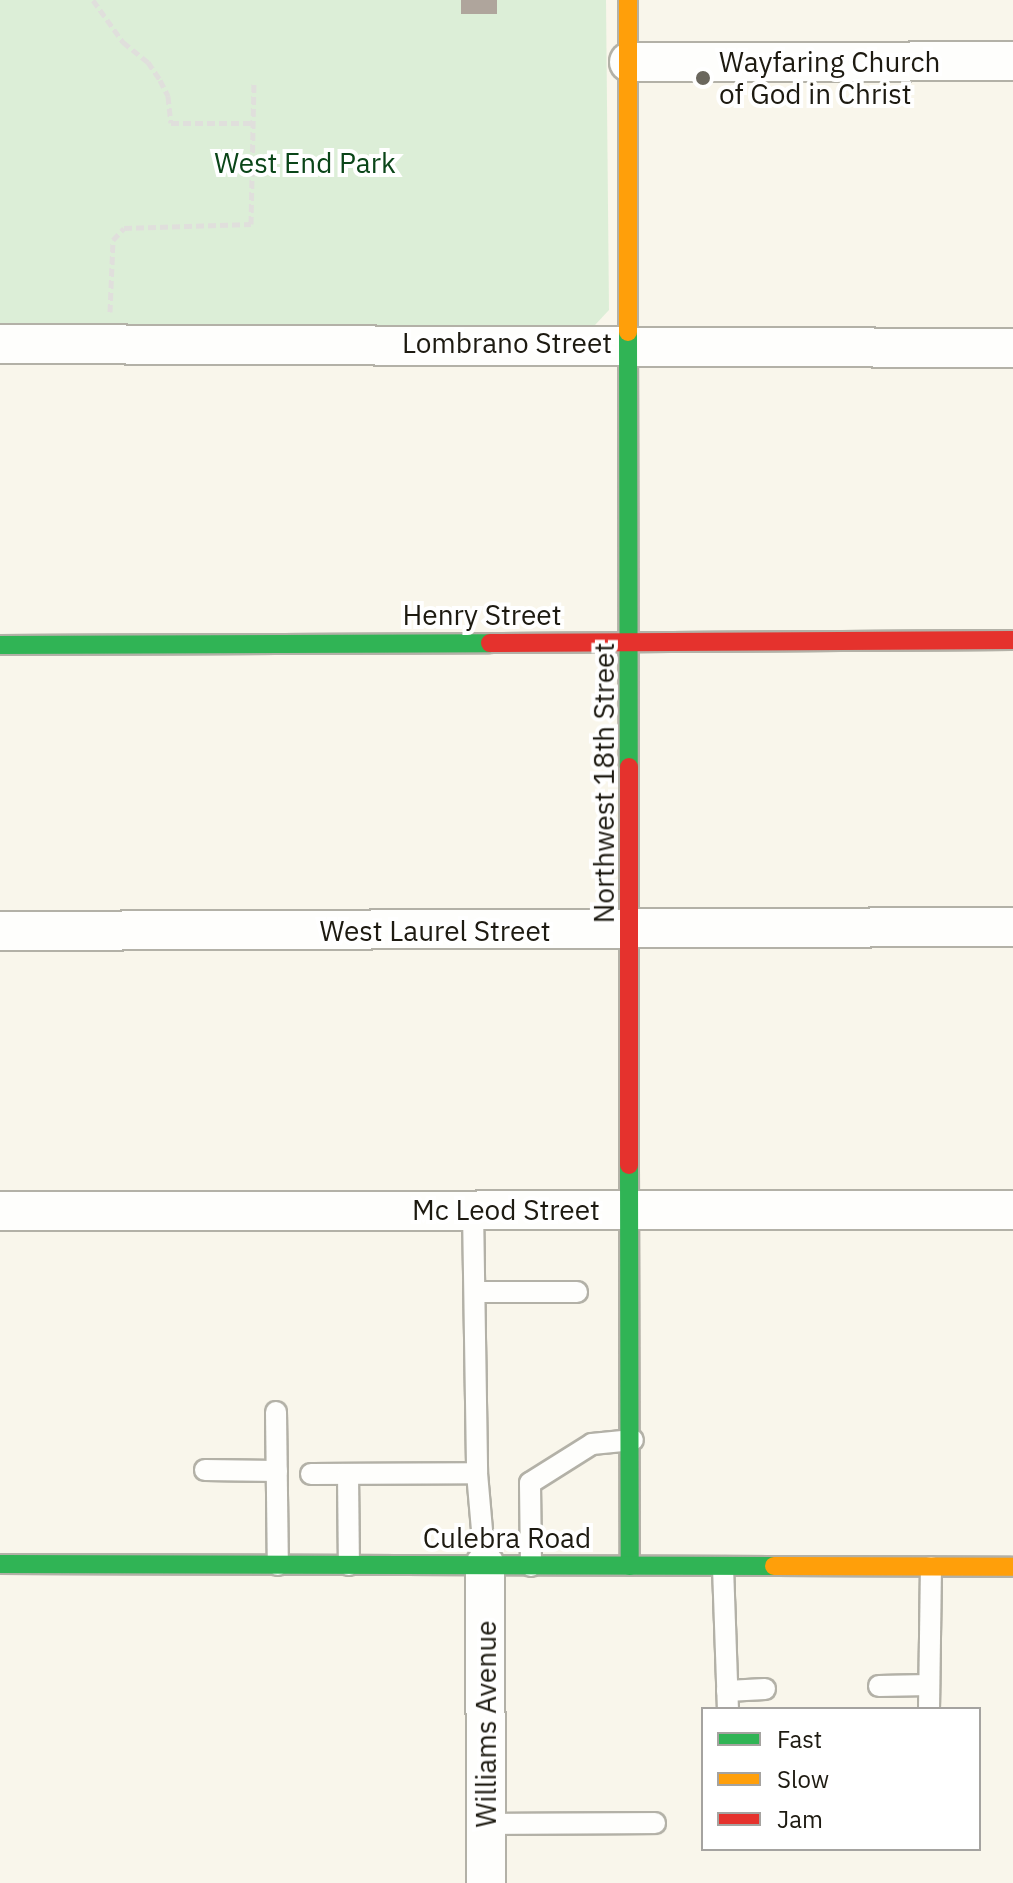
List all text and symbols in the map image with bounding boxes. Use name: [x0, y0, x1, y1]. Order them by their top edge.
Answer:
place label: Wayfaring Church of God in Christ: [719, 45, 940, 111]
marker: Wayfaring Church of God in Christ: [694, 69, 712, 87]
park label: West End Park: [214, 146, 396, 180]
street label: Lombrano Street: [402, 326, 612, 360]
street label: Henry Street: [402, 598, 562, 632]
street label: Northwest 18th Street: [587, 643, 621, 923]
street label: West Laurel Street: [319, 914, 551, 948]
street label: Mc Leod Street: [412, 1193, 600, 1227]
street label: Culebra Road: [423, 1521, 591, 1555]
street label: Williams Avenue: [469, 1620, 503, 1828]
legend: [701, 1707, 981, 1851]
text: Fast: [777, 1723, 822, 1755]
text: Slow: [777, 1763, 829, 1795]
text: Jam: [777, 1803, 823, 1835]

